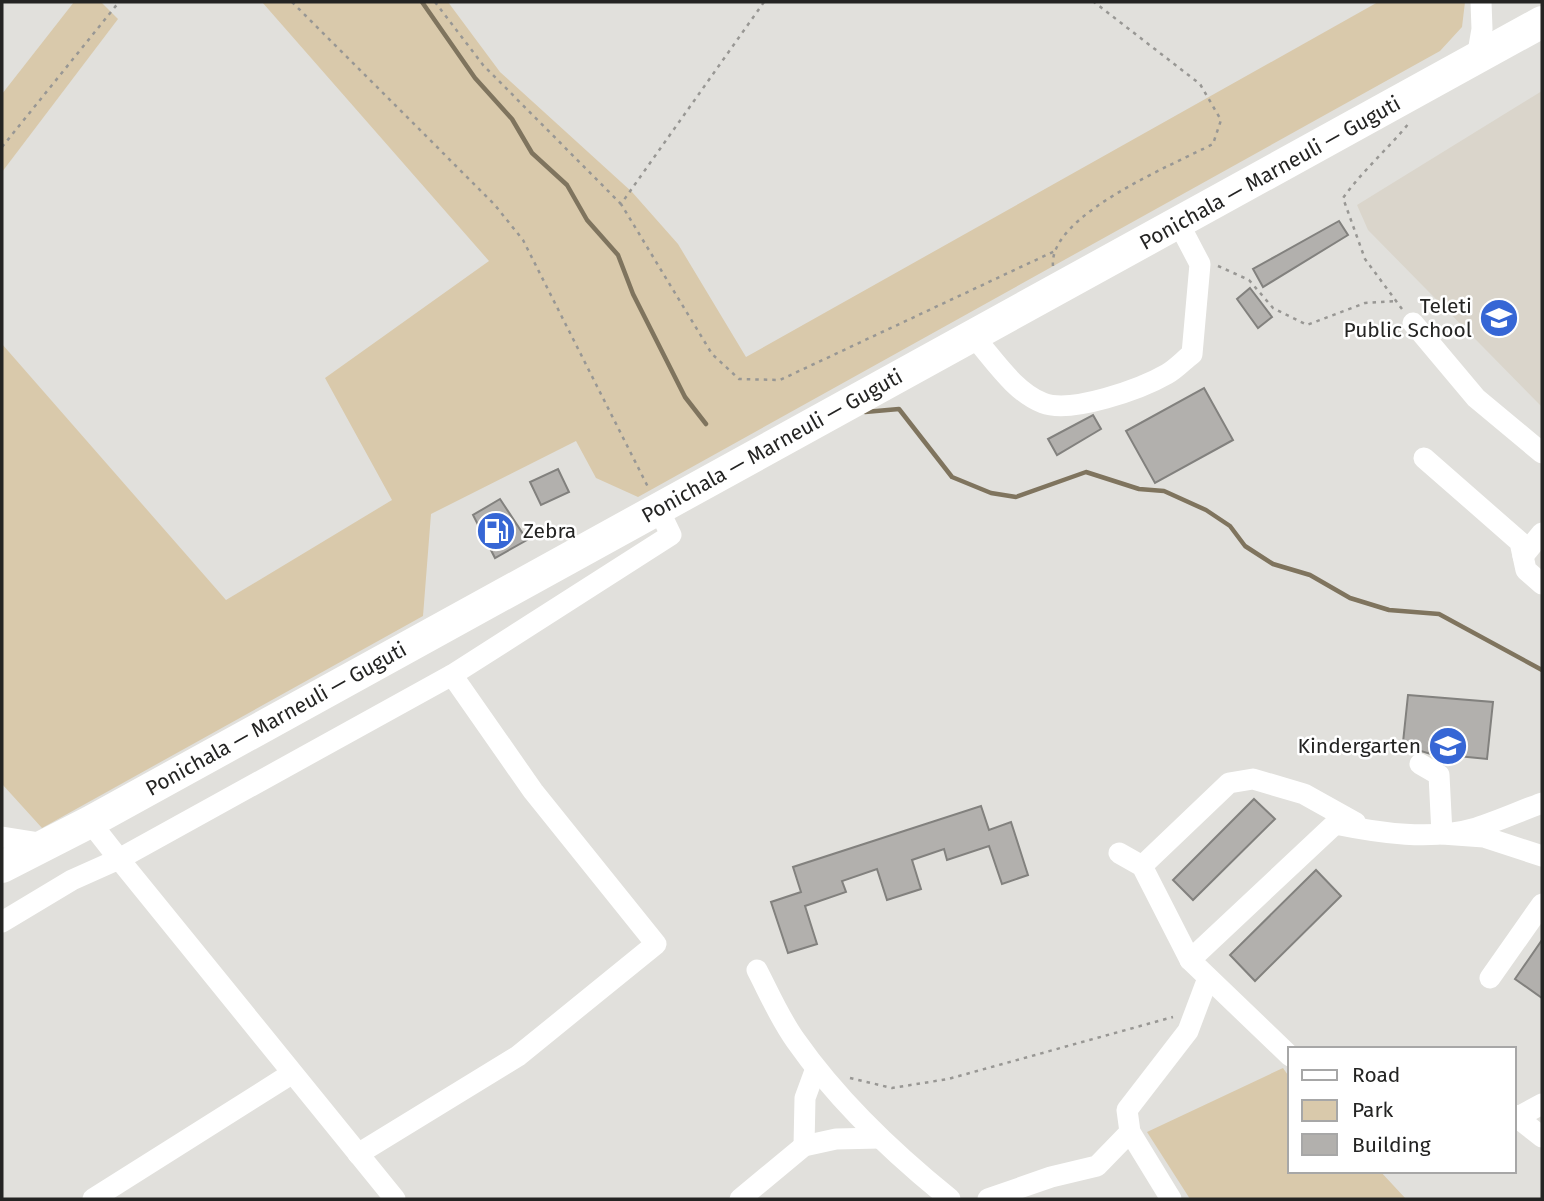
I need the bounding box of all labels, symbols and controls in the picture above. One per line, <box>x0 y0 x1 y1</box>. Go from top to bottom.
street label: Ponichala — Marneuli — Guguti <box>1135 90 1405 256</box>
place label: Teleti Public School <box>1344 293 1472 343</box>
school or university icon: Teleti Public School <box>1478 297 1520 339</box>
street label: Ponichala — Marneuli — Guguti <box>637 363 907 529</box>
fuel station icon: Zebra <box>475 510 517 552</box>
place label: Zebra <box>523 518 576 544</box>
street label: Ponichala — Marneuli — Guguti <box>141 636 411 802</box>
school or university icon: Kindergarten <box>1427 725 1469 767</box>
place label: Kindergarten <box>1298 733 1421 759</box>
legend <box>1288 1047 1516 1173</box>
text: Road <box>1352 1062 1400 1088</box>
text: Park <box>1352 1097 1394 1123</box>
text: Building <box>1352 1132 1431 1158</box>

